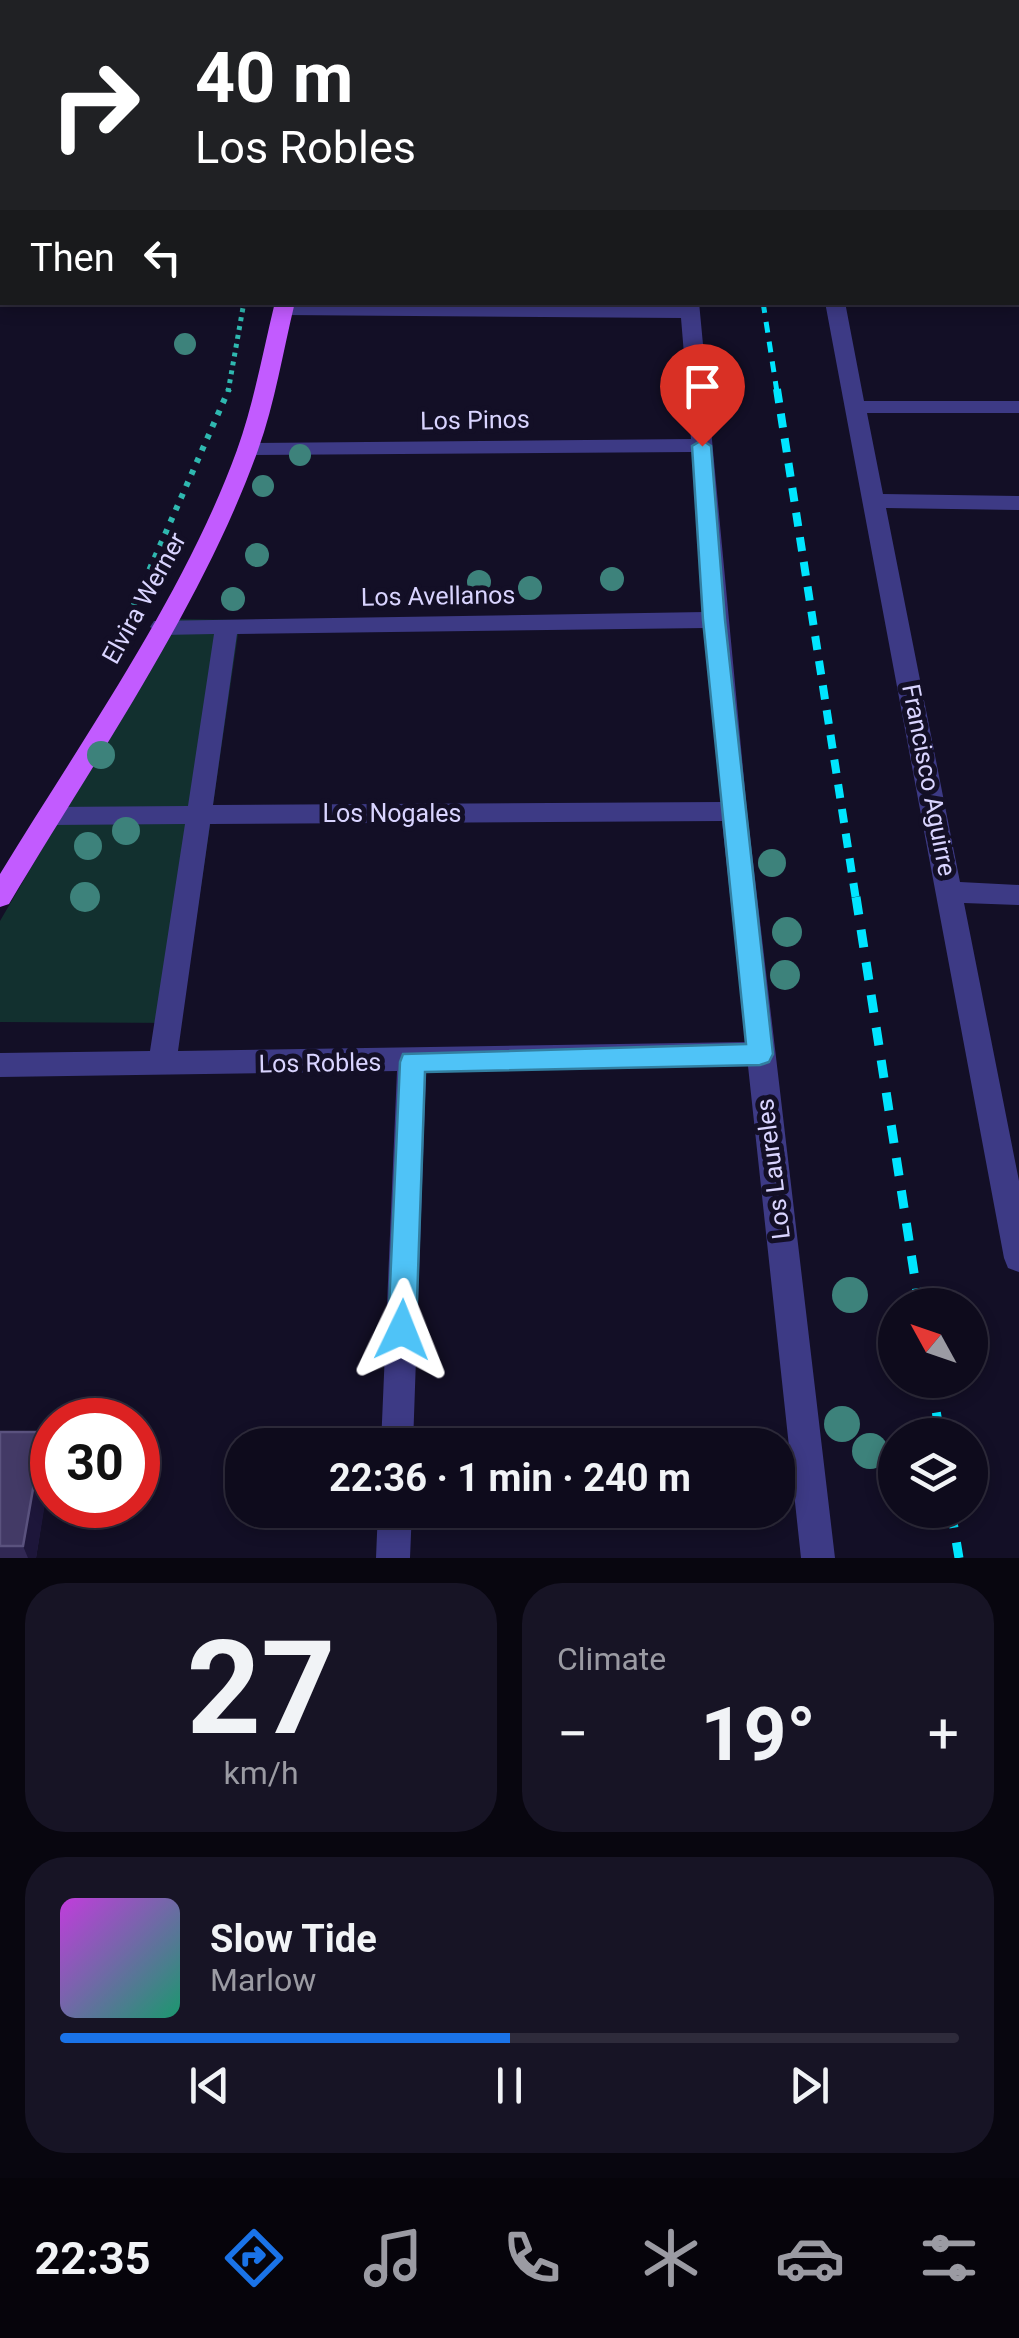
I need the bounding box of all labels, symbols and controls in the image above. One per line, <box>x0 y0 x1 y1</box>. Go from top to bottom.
text: 40 m <box>195 37 353 119</box>
icon: right <box>30 40 160 170</box>
text: Los Robles <box>195 121 416 174</box>
icon: left <box>135 230 190 285</box>
text: Then <box>30 236 115 280</box>
pin <box>660 344 745 447</box>
icon: arrive <box>675 359 730 414</box>
street label: Los Pinos <box>420 405 530 435</box>
street label: Elvira Werner <box>96 527 192 669</box>
street label: Los Avellanos <box>361 580 515 612</box>
street label: Francisco Aguirre <box>896 682 962 878</box>
street label: Los Nogales <box>323 799 461 828</box>
street label: Los Robles <box>258 1047 382 1079</box>
street label: Los Laureles <box>750 1097 796 1241</box>
position arrow <box>350 1278 454 1382</box>
north arrow <box>878 1288 988 1398</box>
map controls <box>878 1288 988 1528</box>
speed limit sign: 30 <box>30 1398 160 1528</box>
button: layers <box>878 1418 988 1528</box>
text: 22:36 · 1 min · 240 m <box>329 1456 691 1500</box>
text: 27 <box>186 1612 336 1765</box>
text: Climate <box>557 1640 666 1678</box>
text: 19° <box>700 1690 816 1778</box>
text: − <box>557 1702 588 1766</box>
text: + <box>928 1702 959 1766</box>
text: km/h <box>223 1754 299 1792</box>
text: Slow Tide <box>210 1917 377 1961</box>
text: Marlow <box>210 1961 316 1999</box>
icon: previous <box>182 2058 237 2113</box>
icon: pause <box>482 2058 537 2113</box>
icon: next <box>782 2058 837 2113</box>
icon: directions <box>219 2223 289 2293</box>
icon: music <box>358 2223 428 2293</box>
icon: phone <box>497 2223 567 2293</box>
icon: climate <box>636 2223 706 2293</box>
icon: car <box>775 2223 845 2293</box>
icon: filters <box>914 2223 984 2293</box>
text: 22:35 <box>35 2232 150 2285</box>

